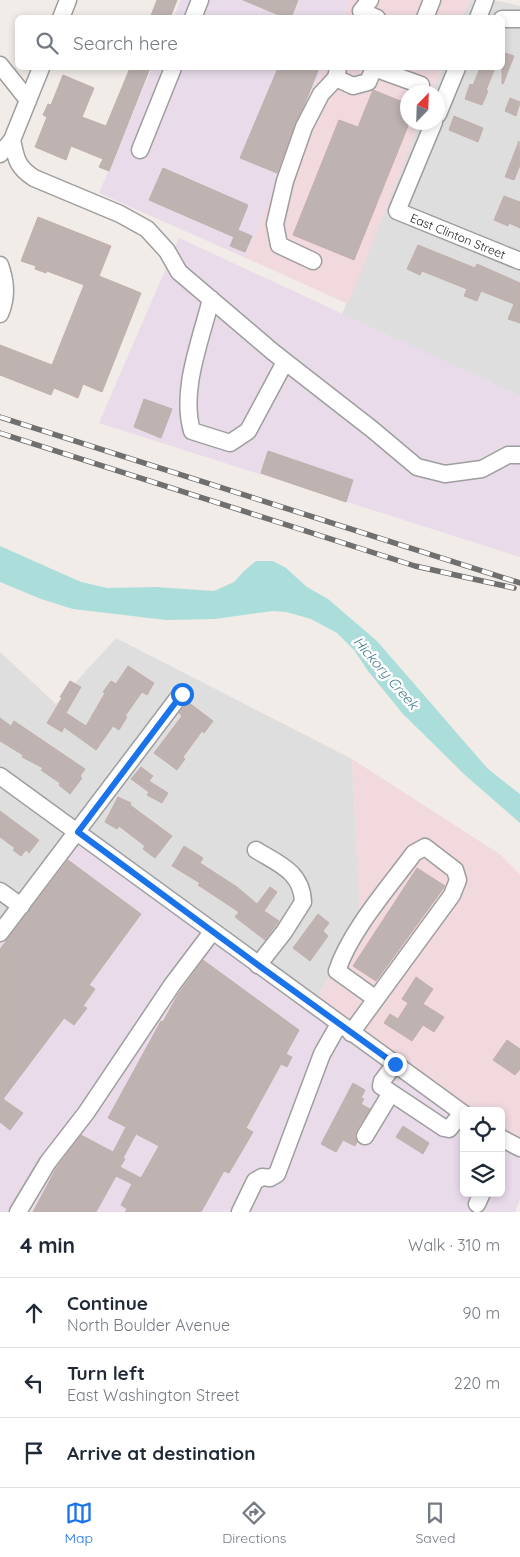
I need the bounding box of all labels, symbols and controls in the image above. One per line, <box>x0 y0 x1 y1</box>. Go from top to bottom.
search box <box>15 15 505 70</box>
icon: search <box>33 29 61 57</box>
text: Search here <box>73 31 178 55</box>
north arrow <box>400 85 445 130</box>
street label: East Clinton Street <box>408 210 508 262</box>
water label: Hickory Creek <box>349 633 424 714</box>
route start <box>171 683 194 706</box>
route end <box>384 1053 407 1076</box>
map controls <box>460 1107 505 1197</box>
button: locate <box>460 1107 505 1152</box>
button: layers <box>460 1152 505 1197</box>
text: 4 min <box>20 1232 75 1258</box>
text: Walk · 310 m <box>408 1235 500 1255</box>
text: Continue <box>67 1291 148 1315</box>
icon: ahead <box>20 1299 48 1327</box>
text: 90 m <box>463 1303 500 1323</box>
text: North Boulder Avenue <box>67 1315 230 1335</box>
text: Turn left <box>67 1361 145 1385</box>
icon: left <box>20 1369 48 1397</box>
text: 220 m <box>454 1373 500 1393</box>
text: East Washington Street <box>67 1385 240 1405</box>
icon: arrive <box>20 1439 48 1467</box>
text: Arrive at destination <box>67 1441 256 1465</box>
tab: Map <box>65 1499 93 1547</box>
tab: Directions <box>222 1499 286 1547</box>
tab: Saved <box>415 1499 455 1547</box>

